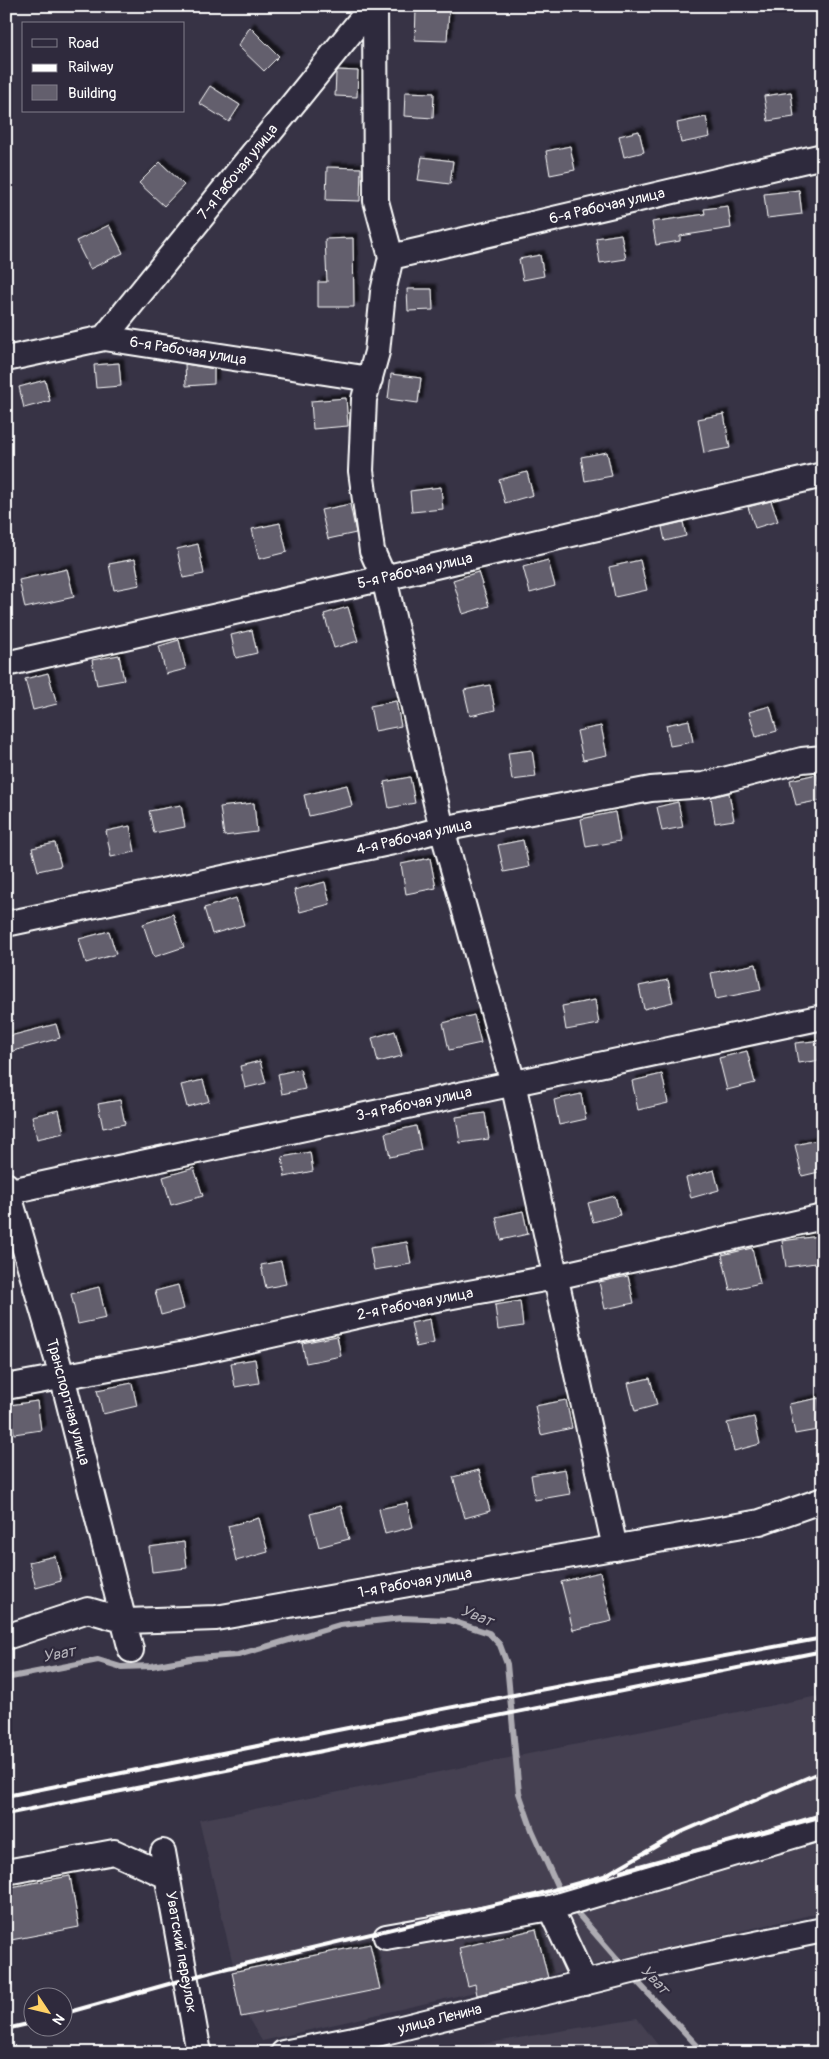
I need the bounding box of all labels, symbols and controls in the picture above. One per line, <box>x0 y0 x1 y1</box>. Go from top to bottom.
legend <box>22 22 185 112</box>
text: Road <box>68 34 99 53</box>
text: Railway <box>68 58 114 77</box>
text: Building <box>68 84 116 103</box>
street label: 7-я Рабочая улица <box>194 120 282 224</box>
street label: 6-я Рабочая улица <box>547 183 667 229</box>
street label: 6-я Рабочая улица <box>128 332 248 370</box>
street label: 5-я Рабочая улица <box>356 549 474 593</box>
street label: 4-я Рабочая улица <box>354 814 474 860</box>
street label: 3-я Рабочая улица <box>354 1082 474 1126</box>
street label: 2-я Рабочая улица <box>355 1283 475 1325</box>
street label: Транспортная улица <box>42 1337 94 1467</box>
street label: 1-я Рабочая улица <box>357 1564 473 1602</box>
water label: Уват <box>458 1601 498 1632</box>
water label: Уват <box>41 1641 79 1667</box>
street label: Уватский переулок <box>161 1890 201 2014</box>
water label: Уват <box>636 1961 675 2000</box>
north arrow <box>22 1986 72 2036</box>
street label: улица Ленина <box>395 1999 484 2039</box>
text: N <box>49 2010 68 2028</box>

